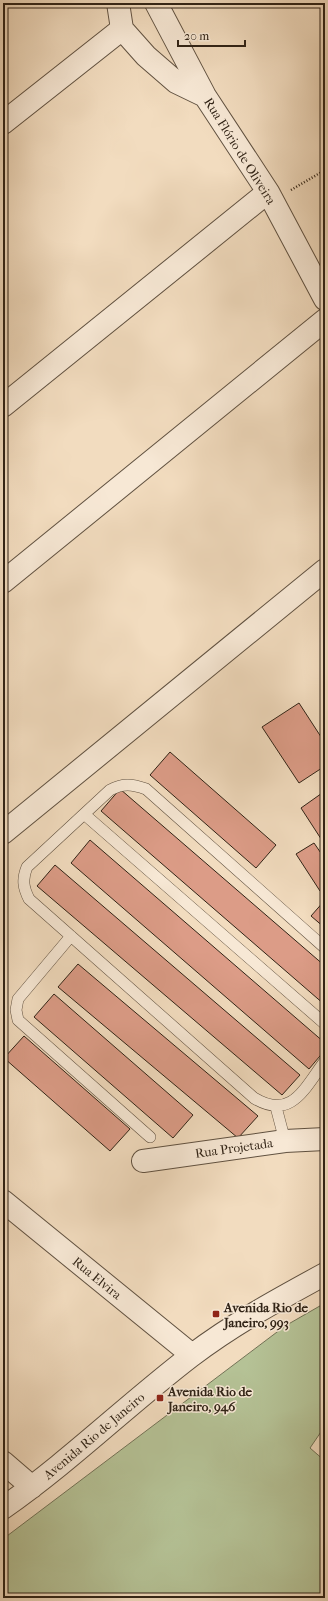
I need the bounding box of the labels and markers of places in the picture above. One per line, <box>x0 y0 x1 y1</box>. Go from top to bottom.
place label: Avenida Rio de Janeiro, 993 <box>222 1300 309 1331</box>
marker: Avenida Rio de Janeiro, 993 <box>211 1309 221 1319</box>
place label: Avenida Rio de Janeiro, 946 <box>166 1384 253 1415</box>
marker: Avenida Rio de Janeiro, 946 <box>155 1393 165 1403</box>

